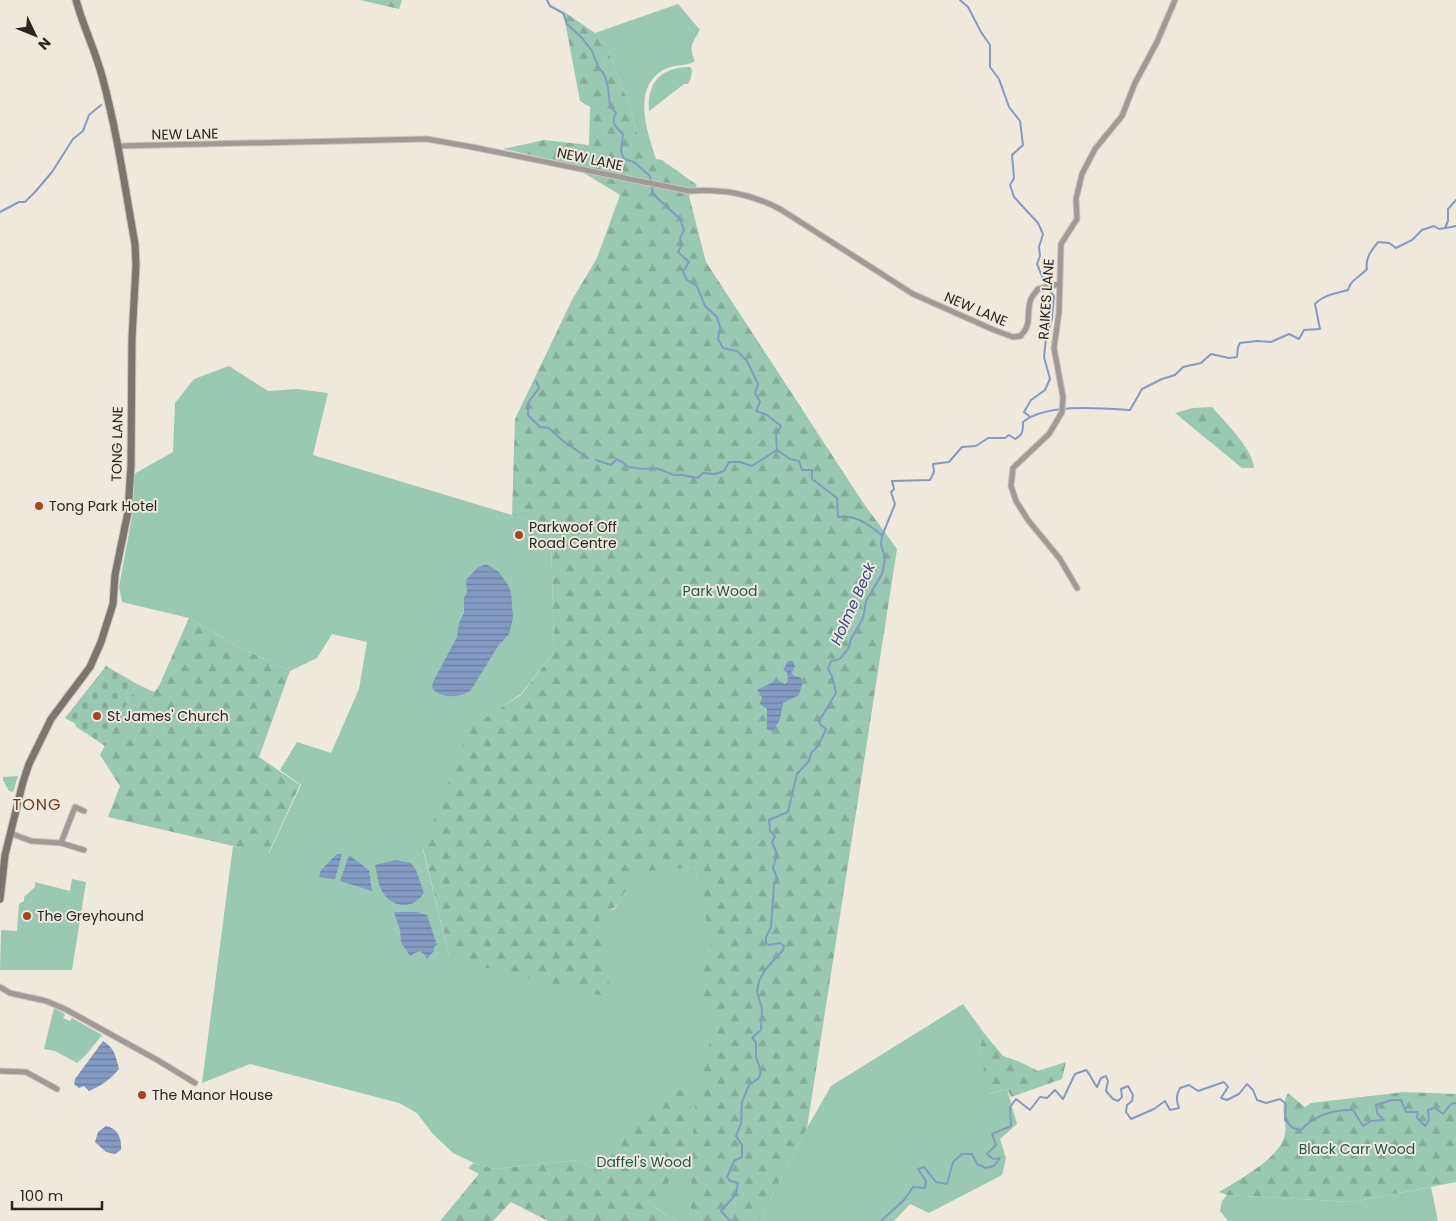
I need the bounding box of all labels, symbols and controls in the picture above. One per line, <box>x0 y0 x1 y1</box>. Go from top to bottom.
north arrow <box>10 10 60 60</box>
text: N <box>34 33 55 55</box>
street label: NEW LANE <box>151 123 219 145</box>
street label: NEW LANE <box>555 142 625 176</box>
street label: RAIKES LANE <box>1033 258 1059 340</box>
street label: NEW LANE <box>941 287 1011 331</box>
street label: TONG LANE <box>106 406 128 482</box>
place label: Tong Park Hotel <box>49 496 157 516</box>
marker: Tong Park Hotel <box>33 500 45 512</box>
place label: Parkwoof Off Road Centre <box>529 517 617 553</box>
marker: Parkwoof Off Road Centre <box>513 529 525 541</box>
water label: Holme Beck <box>825 558 881 648</box>
park label: Park Wood <box>683 581 757 601</box>
place label: St James' Church <box>107 706 229 726</box>
marker: St James' Church <box>91 710 103 722</box>
district label: TONG <box>13 793 61 816</box>
place label: The Greyhound <box>37 906 144 926</box>
marker: The Greyhound <box>21 910 33 922</box>
place label: The Manor House <box>152 1085 273 1105</box>
marker: The Manor House <box>136 1089 148 1101</box>
park label: Black Carr Wood <box>1299 1139 1415 1159</box>
park label: Daffel's Wood <box>596 1152 692 1172</box>
scale bar <box>12 1178 102 1210</box>
text: 100 m <box>20 1185 63 1206</box>

